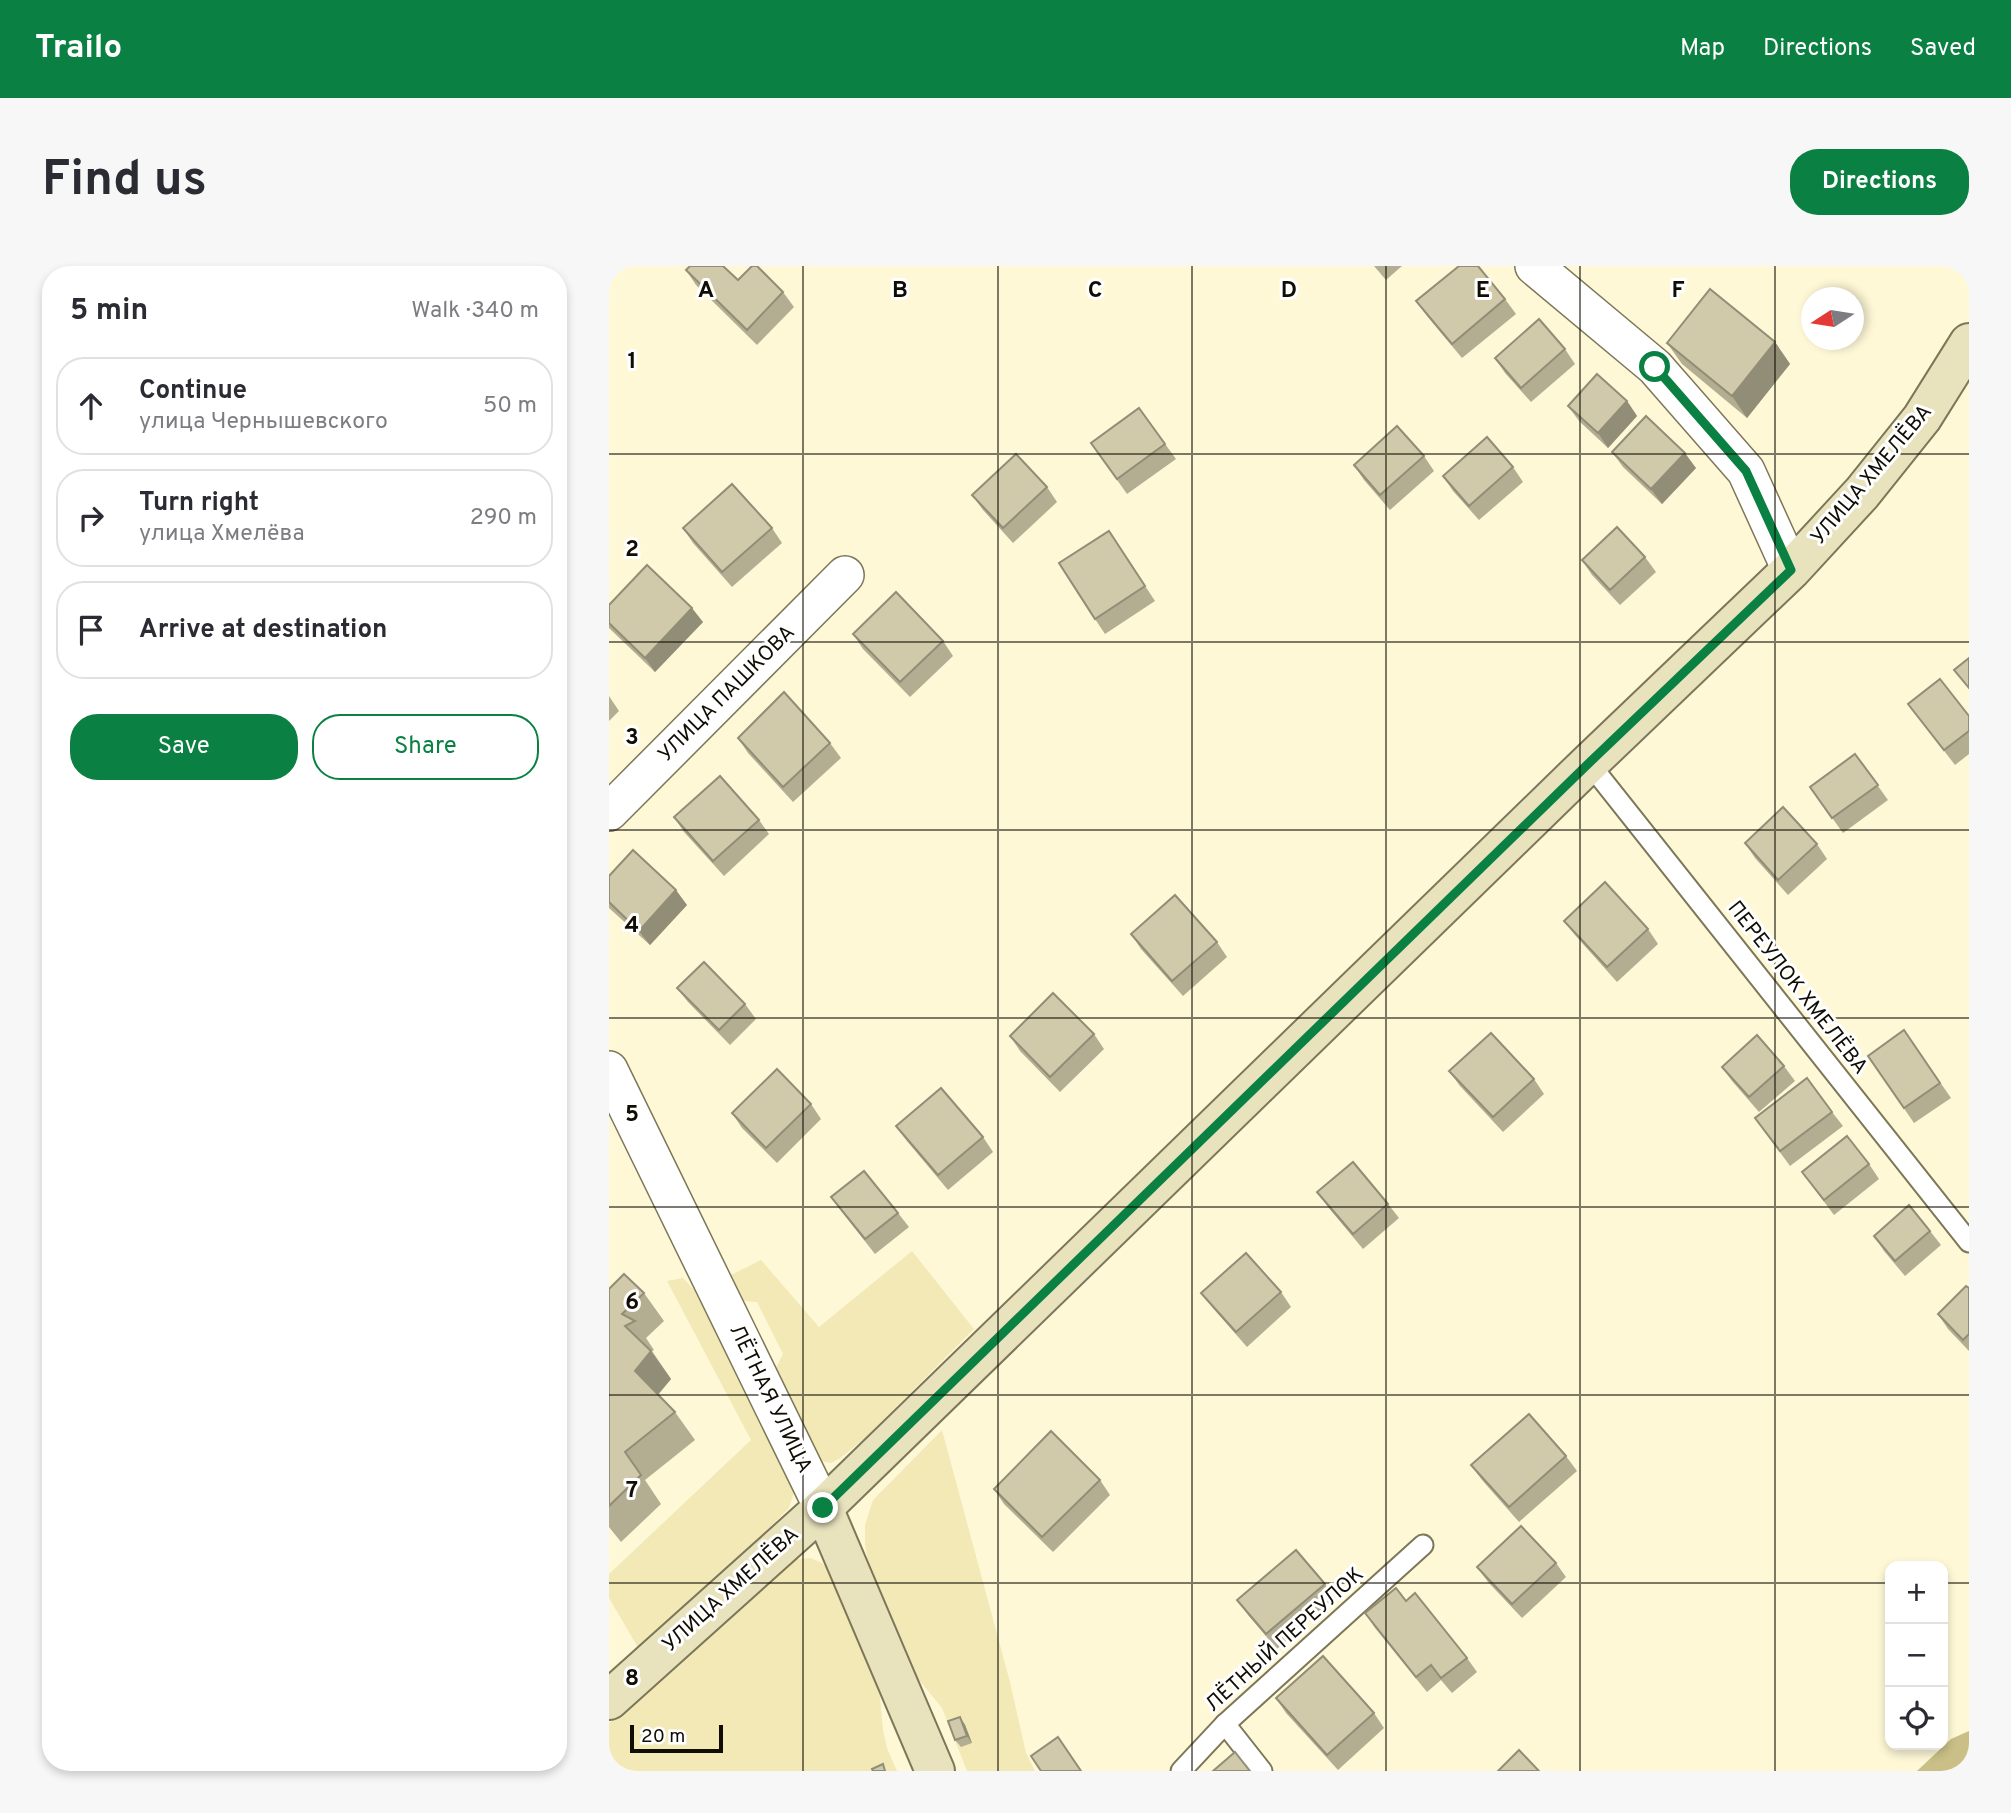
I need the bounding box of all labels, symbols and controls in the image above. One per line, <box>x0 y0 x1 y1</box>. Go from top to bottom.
text: Trailo <box>35 28 122 70</box>
text: Map <box>1680 34 1725 64</box>
text: Directions <box>1763 34 1872 64</box>
text: Saved <box>1910 34 1976 64</box>
button: Directions <box>1790 149 1969 215</box>
text: Find us <box>42 151 207 213</box>
text: A <box>698 277 714 306</box>
text: B <box>892 277 908 306</box>
text: C <box>1088 277 1102 306</box>
text: D <box>1281 277 1297 306</box>
text: E <box>1476 277 1490 306</box>
text: F <box>1671 277 1685 306</box>
north arrow <box>1801 287 1864 350</box>
text: 5 min <box>70 293 148 330</box>
text: Walk · 340 m <box>411 297 539 326</box>
text: 1 <box>627 348 637 377</box>
route start <box>1639 351 1670 382</box>
text: Continue <box>139 375 247 408</box>
icon: ahead <box>72 387 110 425</box>
text: 50 m <box>483 392 537 421</box>
street label: УЛИЦА ХМЕЛЁВА <box>1805 399 1939 551</box>
text: улица Чернышевского <box>139 408 388 437</box>
text: Turn right <box>139 487 259 520</box>
icon: right <box>72 499 110 537</box>
text: 290 m <box>470 504 537 533</box>
text: улица Хмелёва <box>139 520 305 549</box>
text: 2 <box>625 536 639 565</box>
icon: arrive <box>72 611 110 649</box>
text: Arrive at destination <box>139 614 387 647</box>
street label: УЛИЦА ПАШКОВА <box>653 620 801 768</box>
button: Save <box>70 714 298 780</box>
button: Share <box>312 714 539 780</box>
text: 3 <box>625 724 639 753</box>
street label: ПЕРЕУЛОК ХМЕЛЁВА <box>1721 896 1873 1080</box>
text: 4 <box>625 912 639 941</box>
text: 5 <box>625 1101 639 1130</box>
text: 6 <box>625 1289 639 1318</box>
street label: ЛЁТНАЯ УЛИЦА <box>722 1320 818 1478</box>
text: 7 <box>626 1477 638 1506</box>
route end <box>807 1492 838 1523</box>
street label: УЛИЦА ХМЕЛЁВА <box>657 1521 805 1659</box>
street label: ЛЁТНЫЙ ПЕРЕУЛОК <box>1199 1561 1370 1718</box>
map controls <box>1885 1561 1948 1750</box>
button: + <box>1885 1561 1948 1624</box>
button: − <box>1885 1624 1948 1687</box>
text: 8 <box>625 1665 639 1694</box>
button: locate <box>1885 1687 1948 1750</box>
scale bar <box>630 1722 723 1754</box>
text: 20 m <box>641 1725 685 1749</box>

